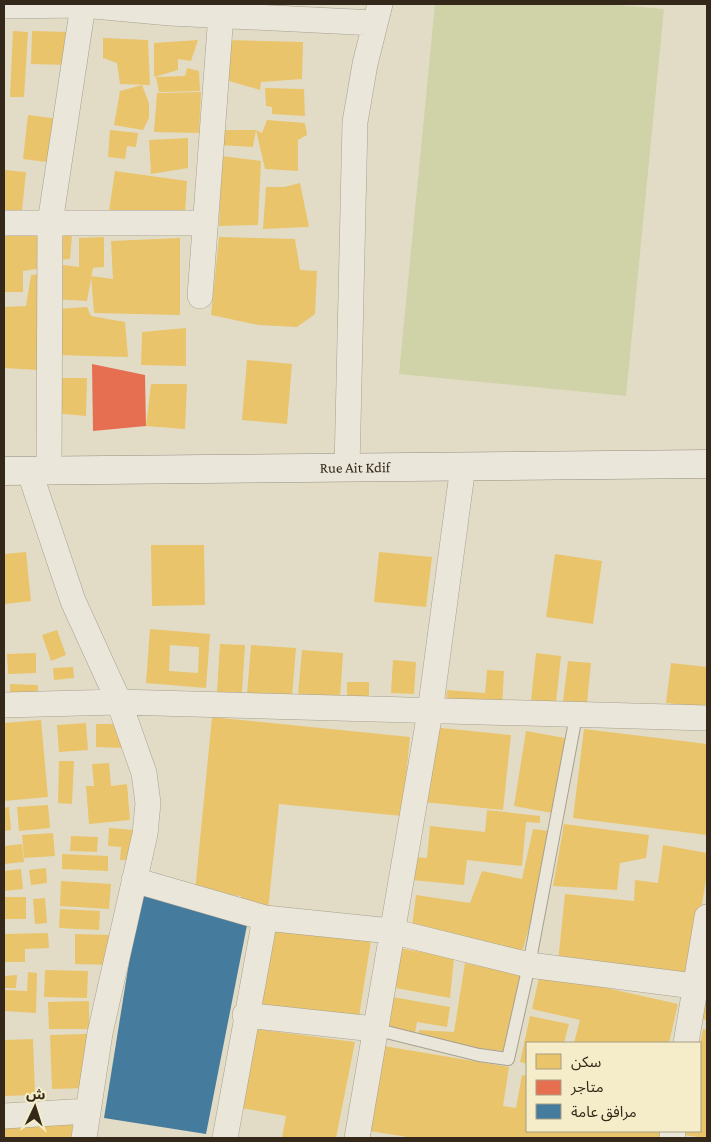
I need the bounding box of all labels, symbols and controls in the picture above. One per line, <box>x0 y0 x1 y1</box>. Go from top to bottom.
street label: Rue Ait Kdif <box>320 459 392 476</box>
legend <box>526 1042 701 1132</box>
text: سكن <box>571 1054 602 1071</box>
text: متاجر <box>570 1079 604 1096</box>
north arrow <box>10 1082 60 1132</box>
text: ش <box>26 1085 46 1103</box>
text: مرافق عامة <box>571 1104 637 1122</box>

